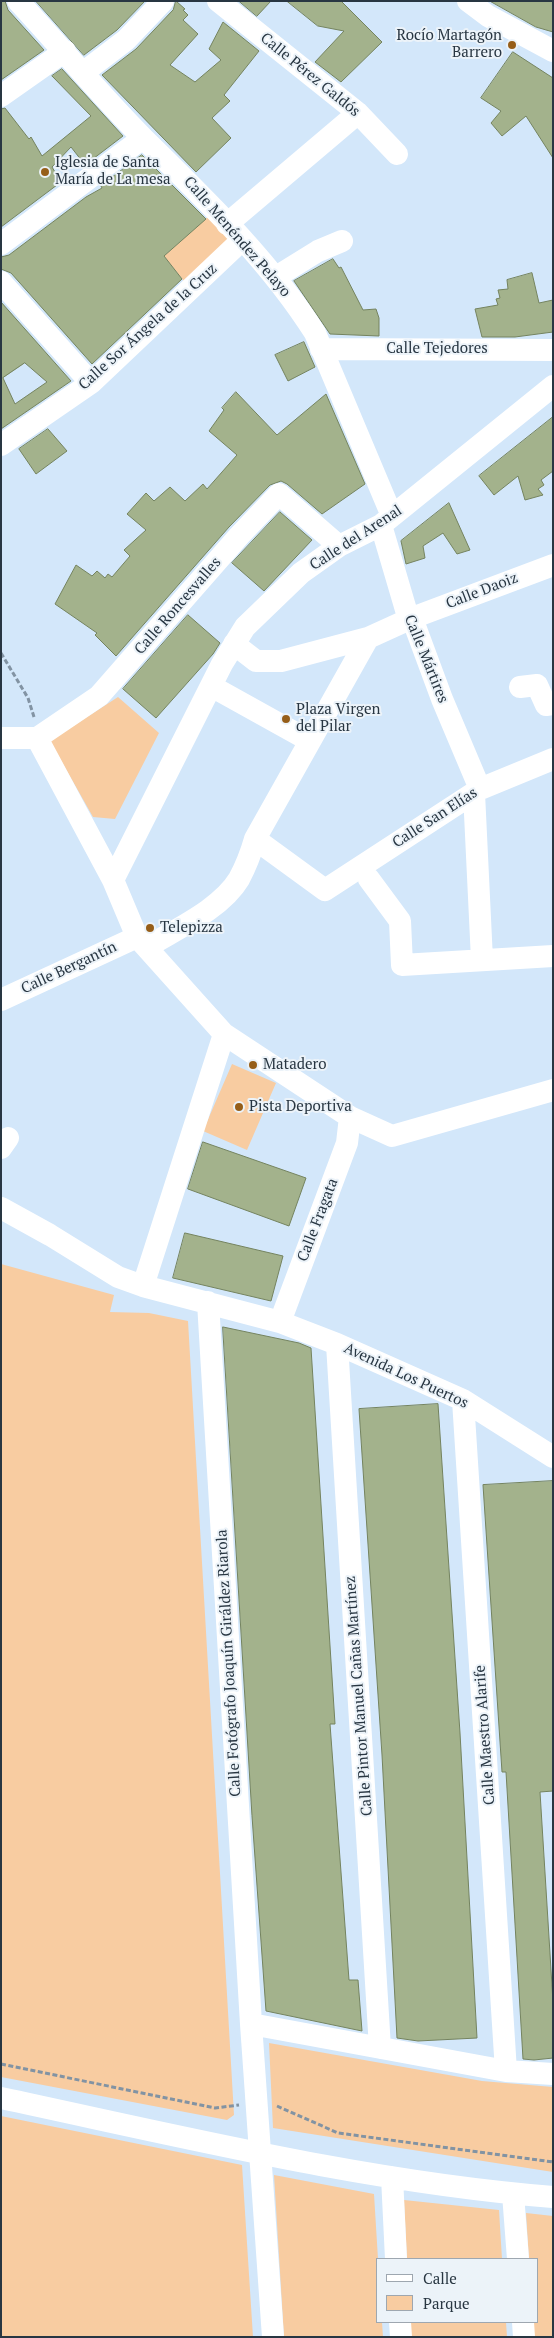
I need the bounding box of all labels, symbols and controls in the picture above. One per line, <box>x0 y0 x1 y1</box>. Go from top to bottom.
place label: Rocío Martagón Barrero <box>396 27 502 62</box>
street label: Calle Pérez Galdós <box>256 29 364 121</box>
marker: Rocío Martagón Barrero <box>506 39 518 51</box>
place label: Iglesia de Santa María de La mesa <box>55 154 171 189</box>
marker: Iglesia de Santa María de La mesa <box>39 166 51 178</box>
street label: Calle Menéndez Pelayo <box>180 173 294 301</box>
street label: Calle Sor Ángela de la Cruz <box>75 260 221 394</box>
street label: Calle Tejedores <box>386 340 488 358</box>
street label: Calle del Arenal <box>307 502 405 574</box>
street label: Calle Roncesvalles <box>131 554 225 658</box>
street label: Calle Daoiz <box>443 569 521 613</box>
street label: Calle Mártires <box>400 612 452 706</box>
place label: Plaza Virgen del Pilar <box>296 701 380 736</box>
marker: Plaza Virgen del Pilar <box>280 713 292 725</box>
street label: Calle San Elías <box>389 784 481 852</box>
place label: Telepizza <box>160 919 223 937</box>
marker: Telepizza <box>144 922 156 934</box>
street label: Calle Bergantín <box>18 938 120 998</box>
place label: Matadero <box>263 1056 327 1074</box>
marker: Matadero <box>247 1059 259 1071</box>
place label: Pista Deportiva <box>249 1098 352 1116</box>
marker: Pista Deportiva <box>233 1101 245 1113</box>
street label: Calle Fragata <box>294 1176 342 1264</box>
street label: Avenida Los Puertos <box>341 1339 471 1413</box>
street label: Calle Fotógrafo Joaquín Giráldez Riarola <box>213 1529 245 1797</box>
street label: Calle Pintor Manuel Cañas Martínez <box>342 1575 376 1817</box>
street label: Calle Maestro Alarife <box>471 1664 499 1806</box>
legend <box>376 2258 539 2323</box>
text: Calle <box>423 2268 457 2288</box>
text: Parque <box>423 2293 470 2313</box>

